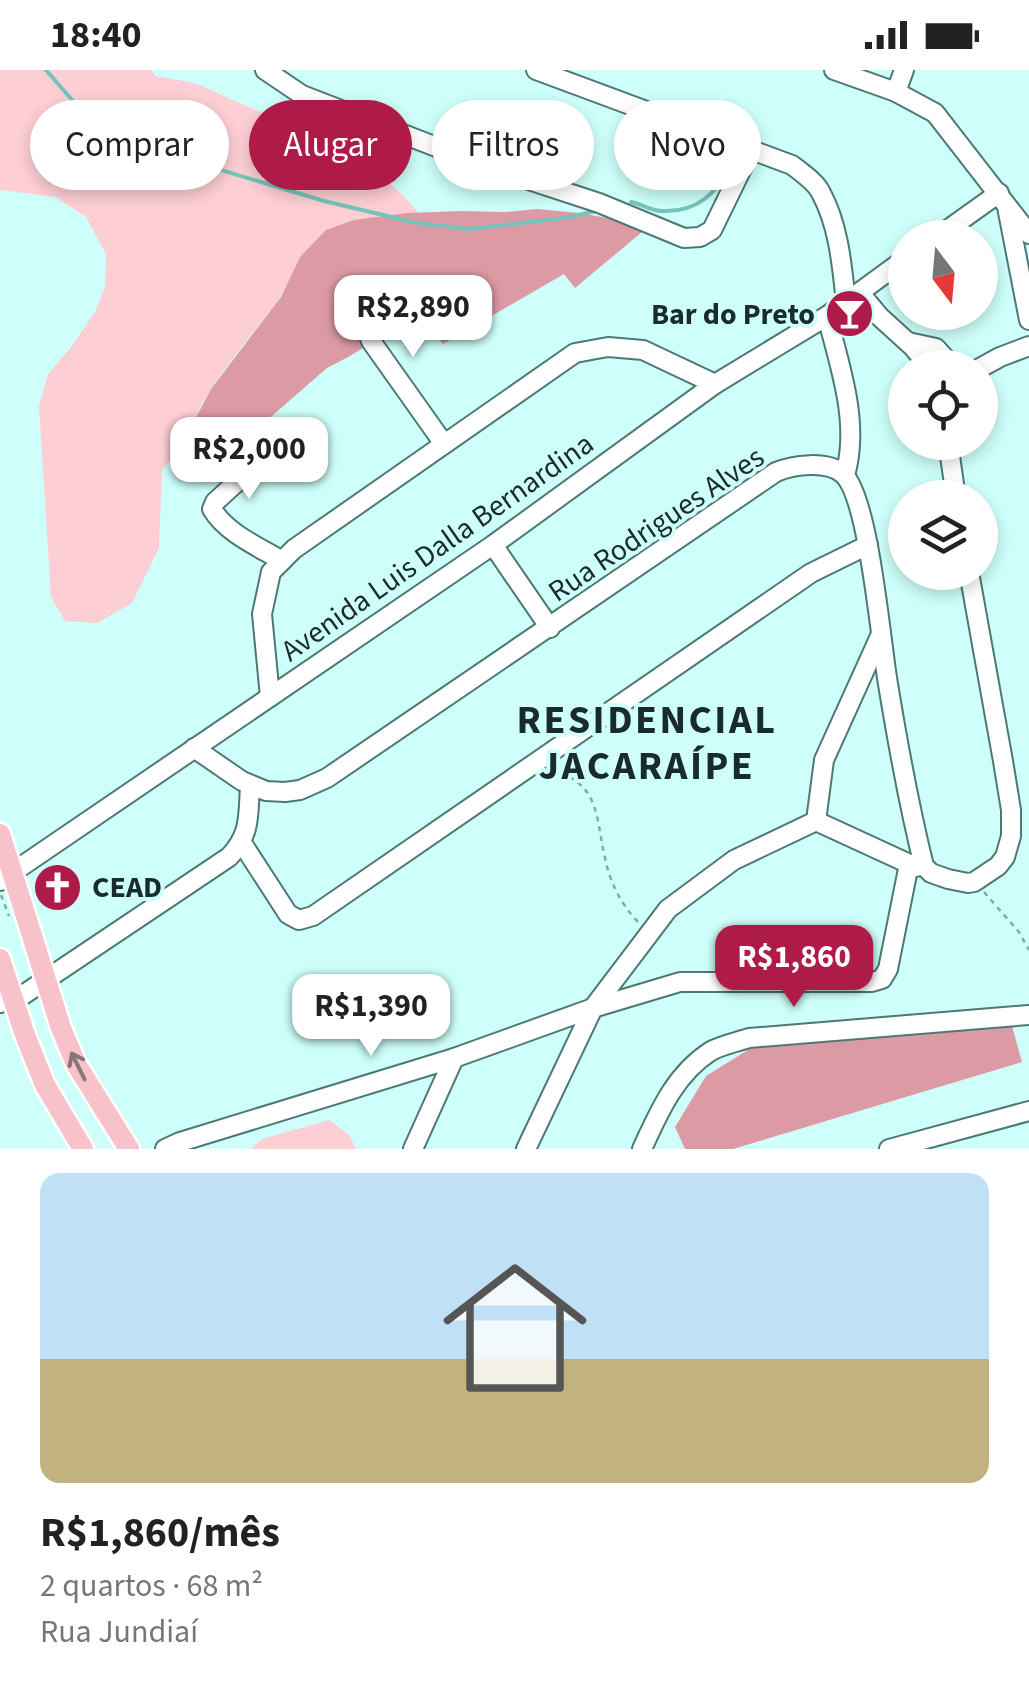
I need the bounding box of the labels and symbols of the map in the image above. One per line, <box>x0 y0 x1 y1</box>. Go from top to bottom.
north arrow <box>888 220 998 330</box>
pin: R$2,890 <box>321 275 505 360</box>
bar icon: Bar do Preto <box>824 288 876 340</box>
place label: Bar do Preto <box>651 293 815 336</box>
pin: R$2,000 <box>157 417 341 502</box>
street label: Avenida Luis Dalla Bernardina <box>272 423 602 672</box>
street label: Rua Rodrigues Alves <box>540 436 773 613</box>
district label: RESIDENCIAL JACARAÍPE <box>516 692 778 795</box>
church icon: CEAD <box>31 861 83 913</box>
place label: CEAD <box>92 866 162 909</box>
pin: R$1,860 <box>702 925 886 1010</box>
pin: R$1,390 <box>279 974 463 1059</box>
one-way arrow <box>68 1052 87 1081</box>

